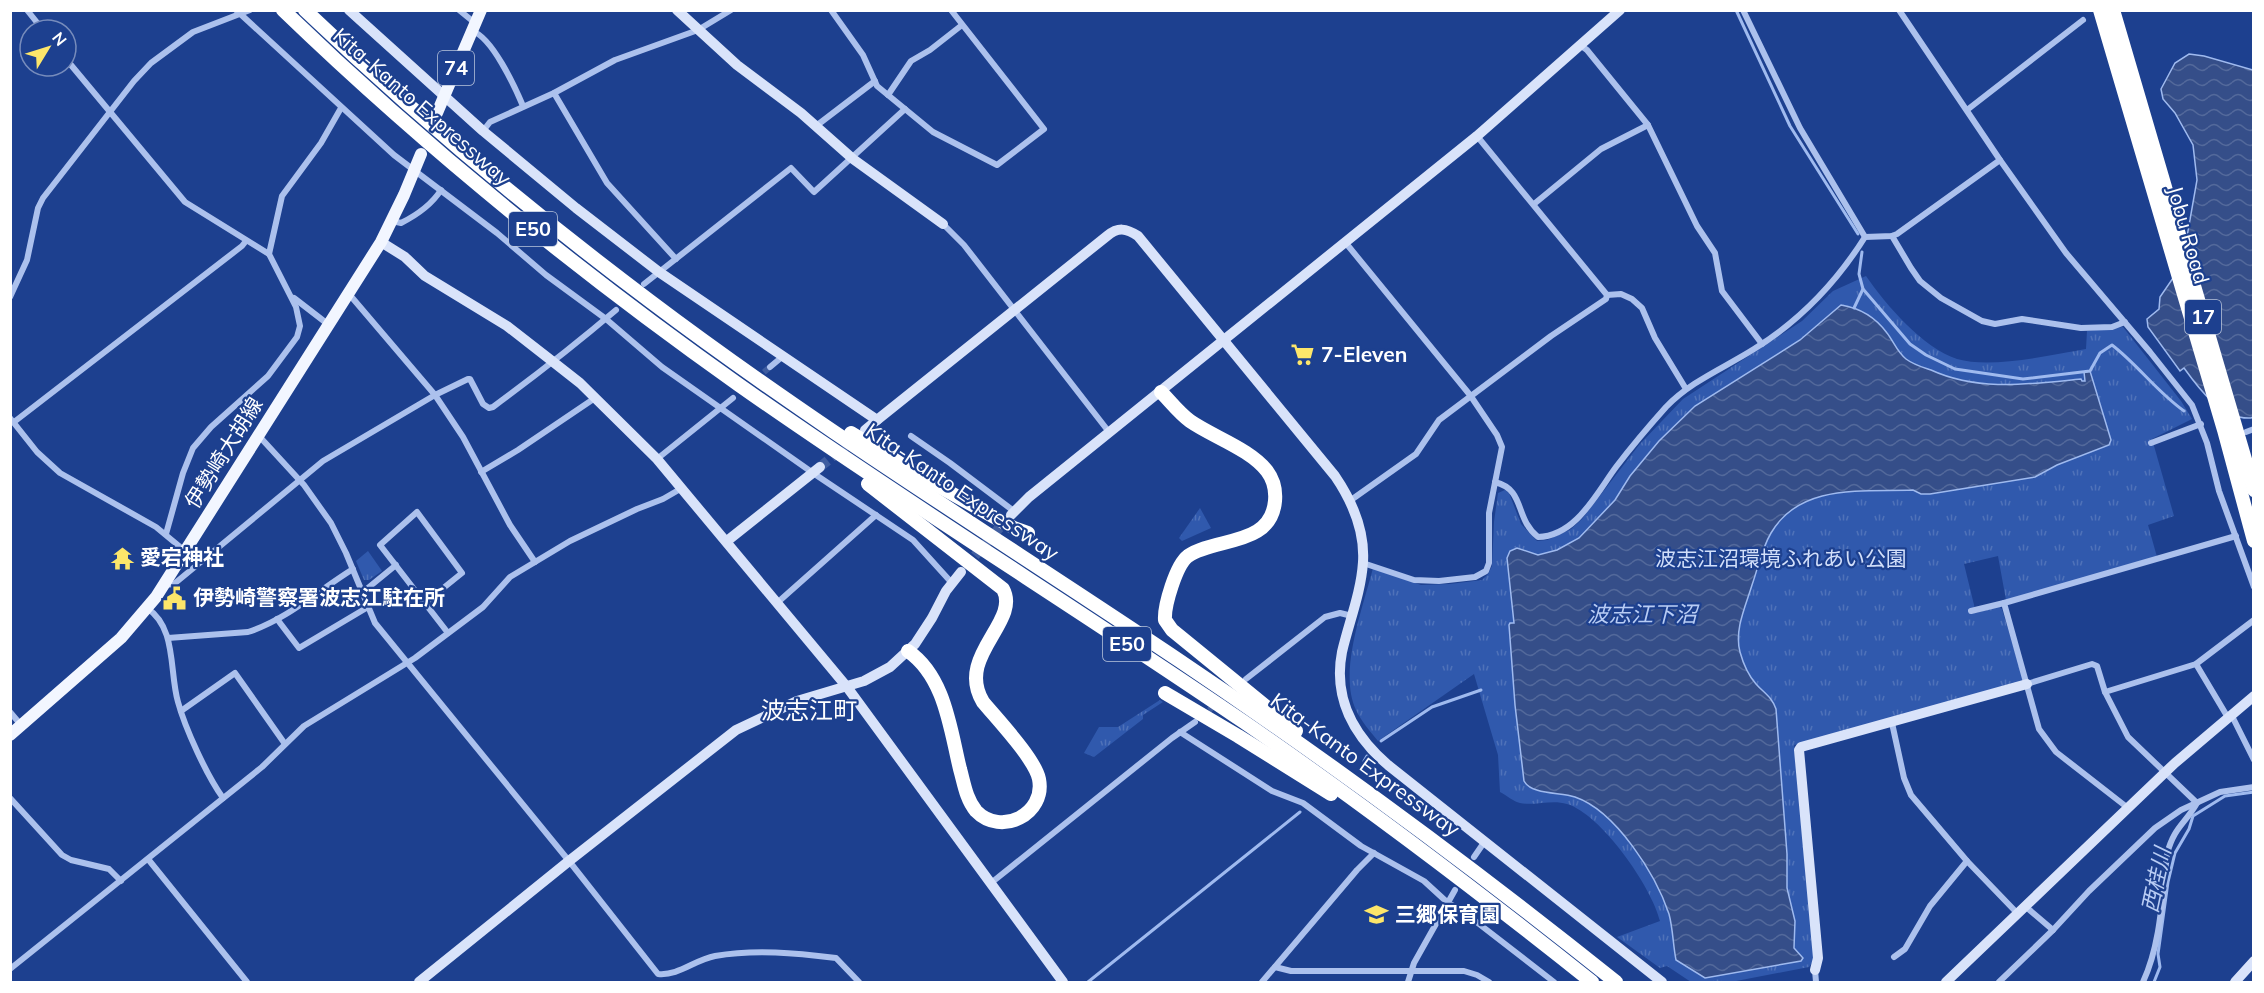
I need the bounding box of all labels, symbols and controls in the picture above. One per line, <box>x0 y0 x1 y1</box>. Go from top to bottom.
north arrow <box>18 18 78 78</box>
street label: Kita-Kanto Expressway <box>328 22 517 191</box>
text: N <box>48 28 71 50</box>
road number: 74 <box>438 51 474 85</box>
street label: Jobu Road <box>2163 183 2215 287</box>
road number: E50 <box>509 212 557 246</box>
road number: 17 <box>2185 300 2221 334</box>
place label: 7-Eleven <box>1321 341 1408 367</box>
supermarket icon: 7-Eleven <box>1290 342 1316 368</box>
street label: 伊勢崎大胡線 <box>179 392 268 513</box>
street label: Kita-Kanto Expressway <box>861 417 1064 566</box>
place label: 愛宕神社 <box>140 544 224 570</box>
temple icon: 愛宕神社 <box>109 545 135 571</box>
park label: 波志江沼環境ふれあい公園 <box>1655 545 1907 571</box>
place label: 伊勢崎警察署波志江駐在所 <box>193 584 445 610</box>
public building icon: 伊勢崎警察署波志江駐在所 <box>162 585 188 611</box>
water label: 波志江下沼 <box>1587 600 1700 628</box>
road number: E50 <box>1103 627 1151 661</box>
street label: Kita-Kanto Expressway <box>1266 687 1465 842</box>
district label: 波志江町 <box>761 695 857 725</box>
water label: 西桂川 <box>2135 843 2177 915</box>
place label: 三郷保育園 <box>1395 901 1500 927</box>
school or university icon: 三郷保育園 <box>1364 902 1390 928</box>

